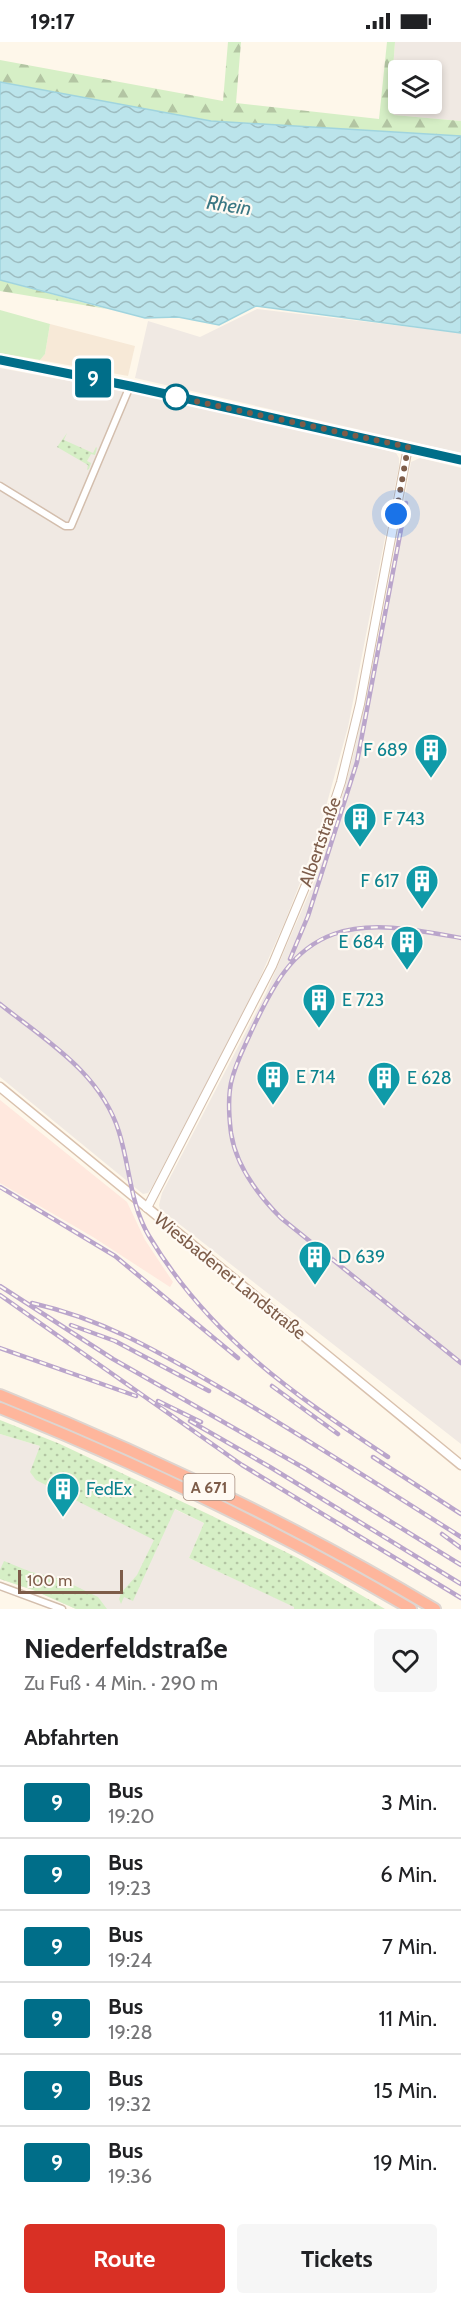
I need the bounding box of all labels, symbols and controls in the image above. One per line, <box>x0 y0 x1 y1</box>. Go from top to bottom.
text: 19:17 <box>30 8 75 35</box>
map controls <box>388 60 442 114</box>
button: layers <box>388 60 442 114</box>
water label: Rhein <box>205 190 253 220</box>
line badge: 9 <box>74 358 112 398</box>
text: 9 <box>87 366 99 391</box>
unlabelled marker <box>163 384 189 410</box>
your location <box>381 499 411 529</box>
building icon: F 689 <box>413 732 449 779</box>
place label: F 689 <box>363 739 408 761</box>
street label: Albertstraße <box>294 794 346 890</box>
building icon: F 743 <box>342 801 378 848</box>
place label: F 743 <box>383 808 425 830</box>
building icon: F 617 <box>404 863 440 910</box>
place label: F 617 <box>361 870 399 892</box>
building icon: E 684 <box>389 924 425 971</box>
place label: E 684 <box>338 931 384 953</box>
building icon: E 723 <box>301 982 337 1029</box>
place label: E 723 <box>342 989 384 1011</box>
building icon: E 714 <box>255 1059 291 1106</box>
building icon: E 628 <box>366 1060 402 1107</box>
place label: E 714 <box>296 1066 335 1088</box>
place label: E 628 <box>407 1067 452 1089</box>
street label: Wiesbadener Landstraße <box>150 1208 310 1344</box>
building icon: D 639 <box>297 1239 333 1286</box>
place label: D 639 <box>338 1246 385 1268</box>
building icon: FedEx <box>45 1471 81 1518</box>
road number: A 671 <box>184 1474 234 1500</box>
place label: FedEx <box>86 1478 133 1500</box>
scale bar <box>18 1567 123 1594</box>
text: 100 m <box>27 1571 72 1590</box>
button: heart <box>374 1629 437 1692</box>
text: Niederfeldstraße <box>24 1631 228 1665</box>
text: Zu Fuß · 4 Min. · 290 m <box>24 1671 218 1695</box>
text: Abfahrten <box>24 1724 119 1751</box>
text: Bus <box>108 1777 143 1804</box>
text: 3 Min. <box>381 1789 437 1816</box>
text: 9 <box>51 1790 63 1815</box>
text: 19:20 <box>108 1804 154 1828</box>
text: Bus <box>108 1849 143 1876</box>
text: 6 Min. <box>380 1861 437 1888</box>
text: 9 <box>51 1862 63 1887</box>
text: 19:23 <box>108 1876 151 1900</box>
text: Bus <box>108 1921 143 1948</box>
text: 7 Min. <box>382 1933 437 1960</box>
text: 9 <box>51 1934 63 1959</box>
text: 19:24 <box>108 1948 152 1972</box>
text: Bus <box>108 1993 143 2020</box>
text: 11 Min. <box>379 2005 437 2032</box>
text: 9 <box>51 2006 63 2031</box>
text: 19:28 <box>108 2020 153 2044</box>
text: Bus <box>108 2065 143 2092</box>
text: 15 Min. <box>374 2077 437 2104</box>
text: 9 <box>51 2078 63 2103</box>
text: 19:32 <box>108 2092 151 2116</box>
text: Bus <box>108 2137 143 2164</box>
text: 19 Min. <box>373 2149 437 2176</box>
text: 9 <box>51 2150 63 2175</box>
text: 19:36 <box>108 2164 152 2188</box>
button: Route <box>24 2224 225 2293</box>
button: Tickets <box>237 2224 437 2293</box>

